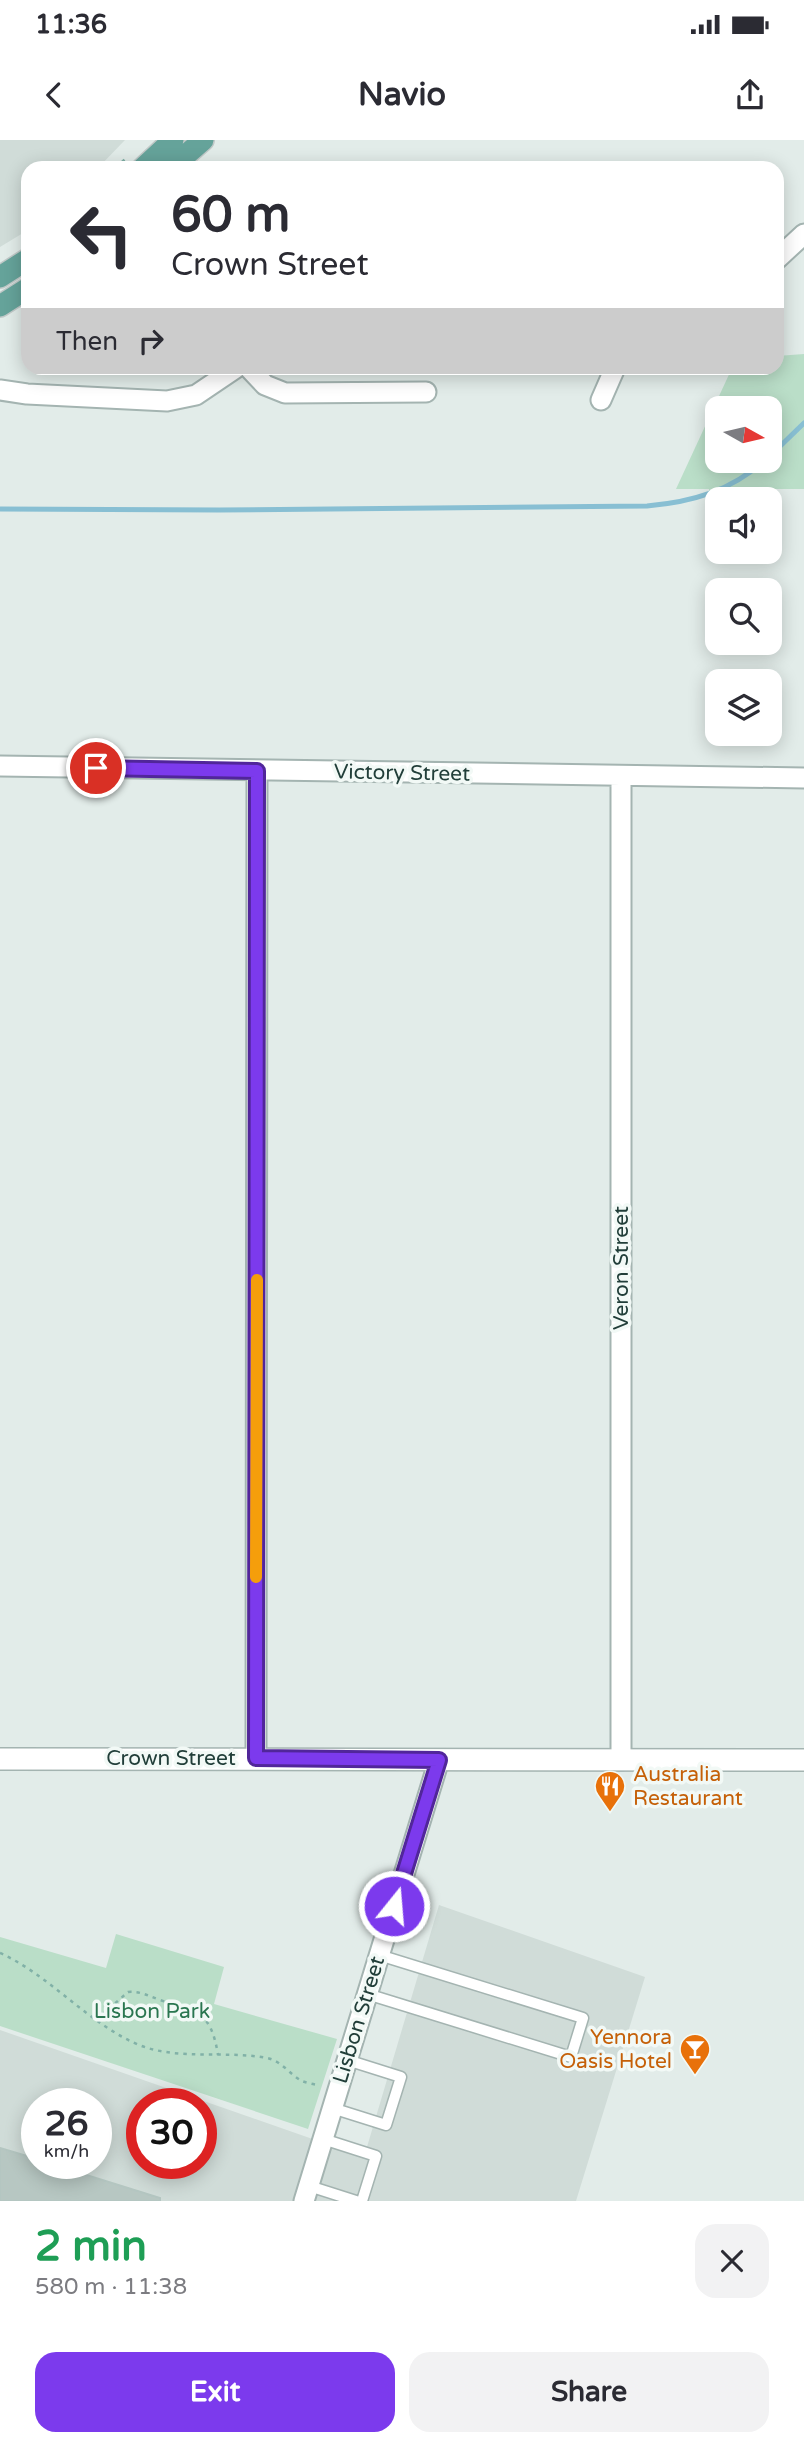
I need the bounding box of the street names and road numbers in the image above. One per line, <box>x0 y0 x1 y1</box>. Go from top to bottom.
street label: Victory Street <box>334 759 470 787</box>
street label: Veron Street <box>609 1206 634 1330</box>
street label: Crown Street <box>106 1746 236 1771</box>
street label: Lisbon Street <box>328 1953 390 2087</box>

